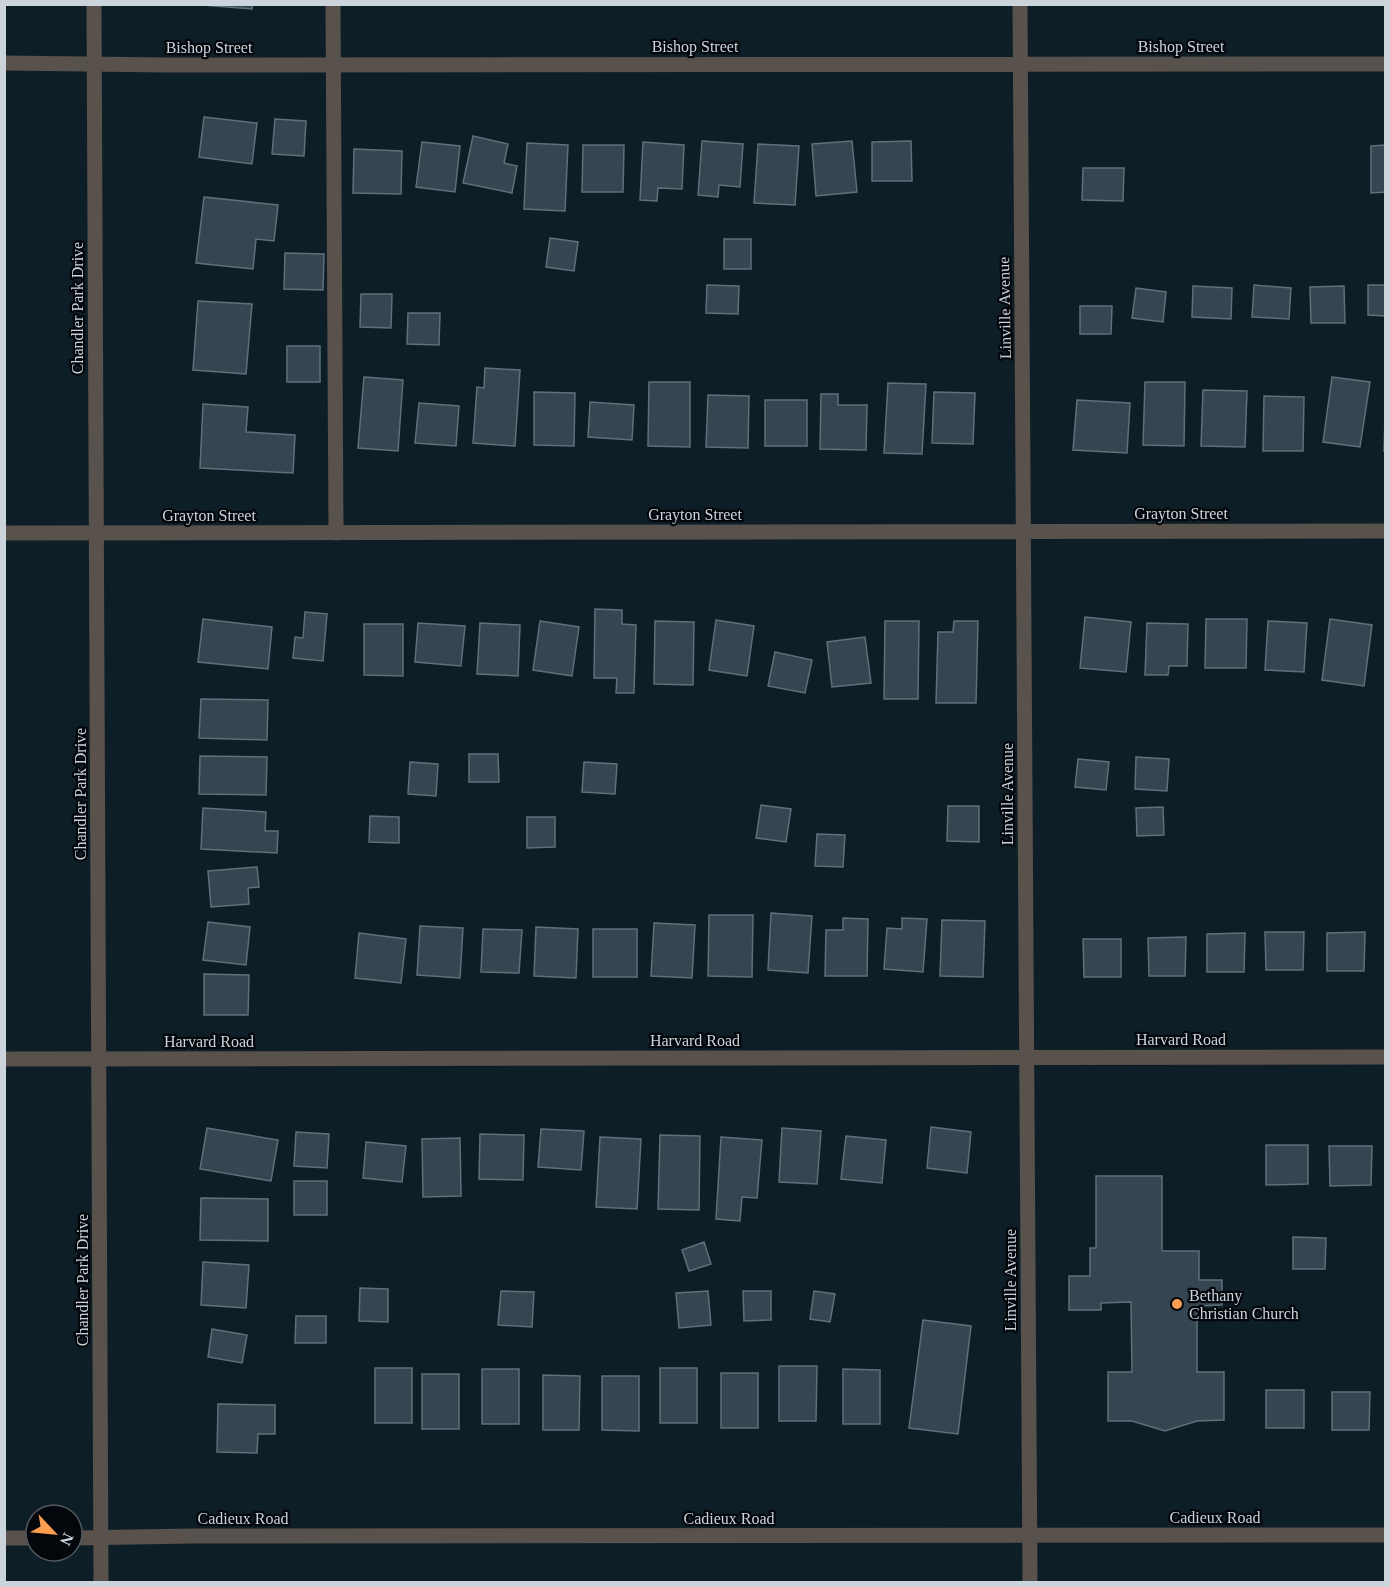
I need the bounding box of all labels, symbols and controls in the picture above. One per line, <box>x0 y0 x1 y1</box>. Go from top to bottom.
street label: Bishop Street <box>652 38 739 56</box>
street label: Bishop Street <box>1138 38 1225 56</box>
street label: Bishop Street <box>166 39 253 57</box>
street label: Chandler Park Drive <box>69 242 86 374</box>
street label: Linville Avenue <box>995 257 1014 359</box>
street label: Grayton Street <box>1134 505 1228 523</box>
street label: Grayton Street <box>648 506 742 524</box>
street label: Grayton Street <box>162 507 256 525</box>
street label: Chandler Park Drive <box>72 728 89 860</box>
street label: Linville Avenue <box>999 743 1016 845</box>
street label: Harvard Road <box>1136 1031 1226 1048</box>
street label: Harvard Road <box>650 1032 740 1049</box>
street label: Harvard Road <box>164 1033 254 1050</box>
street label: Chandler Park Drive <box>74 1214 91 1346</box>
street label: Linville Avenue <box>1002 1229 1019 1331</box>
place label: Bethany Christian Church <box>1189 1287 1299 1322</box>
marker: Bethany Christian Church <box>1170 1297 1184 1311</box>
north arrow <box>24 1503 84 1563</box>
street label: Cadieux Road <box>1169 1509 1261 1526</box>
street label: Cadieux Road <box>197 1510 289 1527</box>
street label: Cadieux Road <box>683 1510 775 1527</box>
text: N <box>57 1530 77 1549</box>

